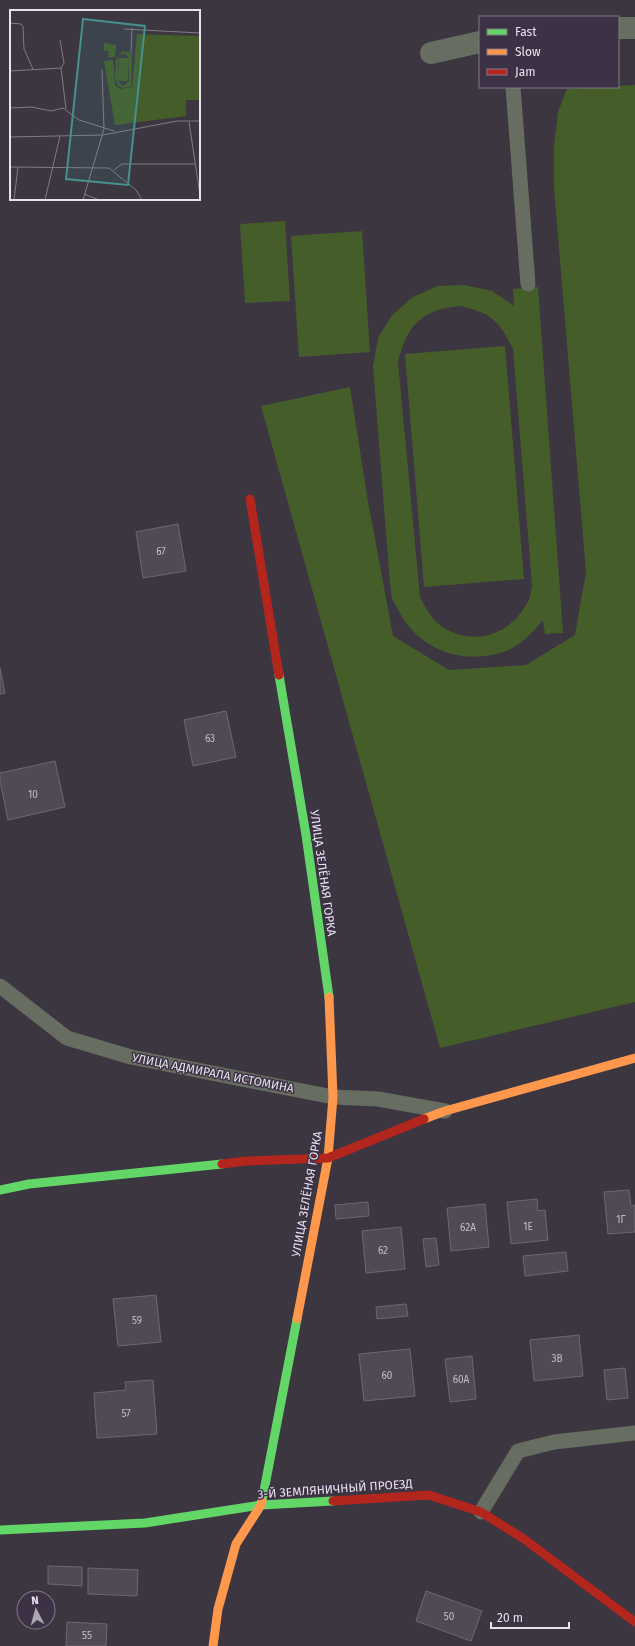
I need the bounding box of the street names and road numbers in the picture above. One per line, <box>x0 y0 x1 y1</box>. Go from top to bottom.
street label: УЛИЦА ЗЕЛЁНАЯ ГОРКА <box>307 809 340 937</box>
street label: УЛИЦА АДМИРАЛА ИСТОМИНА <box>131 1050 295 1096</box>
street label: УЛИЦА ЗЕЛЁНАЯ ГОРКА <box>288 1130 325 1258</box>
street label: 3-Й ЗЕМЛЯНИЧНЫЙ ПРОЕЗД <box>257 1476 413 1501</box>

